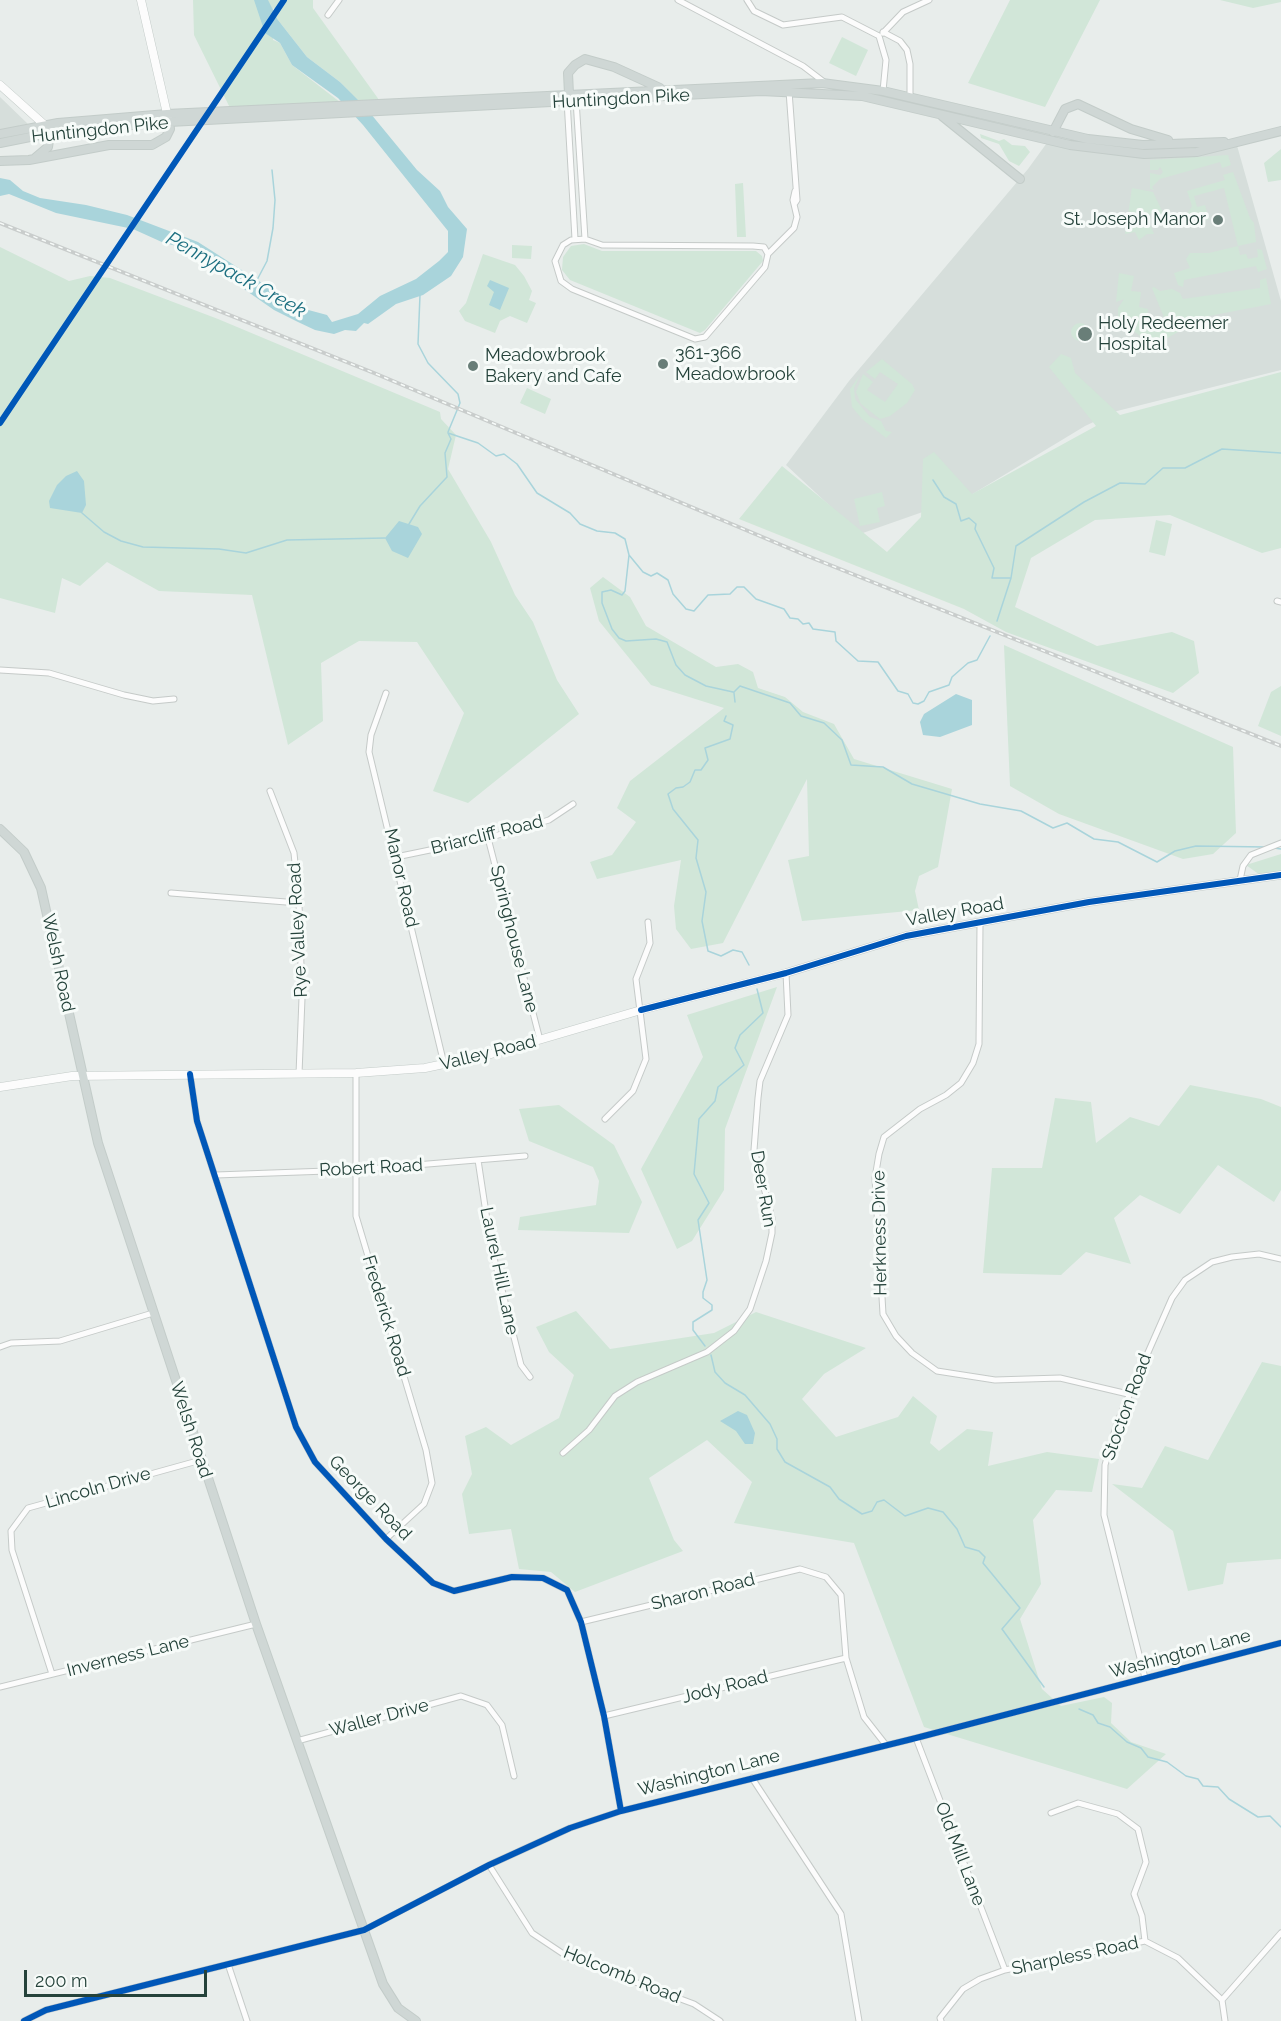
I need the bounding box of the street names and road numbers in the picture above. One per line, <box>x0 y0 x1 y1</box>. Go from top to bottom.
street label: Huntingdon Pike <box>552 85 690 113</box>
street label: Huntingdon Pike <box>30 112 170 148</box>
street label: Briarcliff Road <box>429 811 545 859</box>
street label: Manor Road <box>379 826 423 930</box>
street label: Rye Valley Road <box>284 862 312 998</box>
street label: Springhouse Lane <box>485 863 543 1015</box>
street label: Valley Road <box>905 893 1005 931</box>
street label: Welsh Road <box>37 912 79 1014</box>
street label: Valley Road <box>437 1031 539 1075</box>
street label: Deer Run <box>746 1149 780 1229</box>
street label: Robert Road <box>319 1154 423 1182</box>
street label: Herkness Drive <box>868 1170 892 1296</box>
street label: Laurel Hill Lane <box>475 1205 523 1337</box>
street label: Frederick Road <box>357 1253 415 1379</box>
street label: Stocton Road <box>1098 1351 1156 1463</box>
street label: Welsh Road <box>165 1379 217 1481</box>
street label: George Road <box>324 1451 416 1545</box>
street label: Lincoln Drive <box>43 1463 153 1513</box>
street label: Sharon Road <box>649 1569 757 1615</box>
street label: Washington Lane <box>1107 1625 1253 1683</box>
street label: Inverness Lane <box>65 1630 191 1682</box>
street label: Jody Road <box>680 1666 770 1708</box>
street label: Waller Drive <box>327 1694 431 1742</box>
street label: Washington Lane <box>636 1745 782 1801</box>
street label: Old Mill Lane <box>930 1799 990 1909</box>
street label: Sharpless Road <box>1010 1932 1140 1980</box>
street label: Holcomb Road <box>560 1942 684 2008</box>

